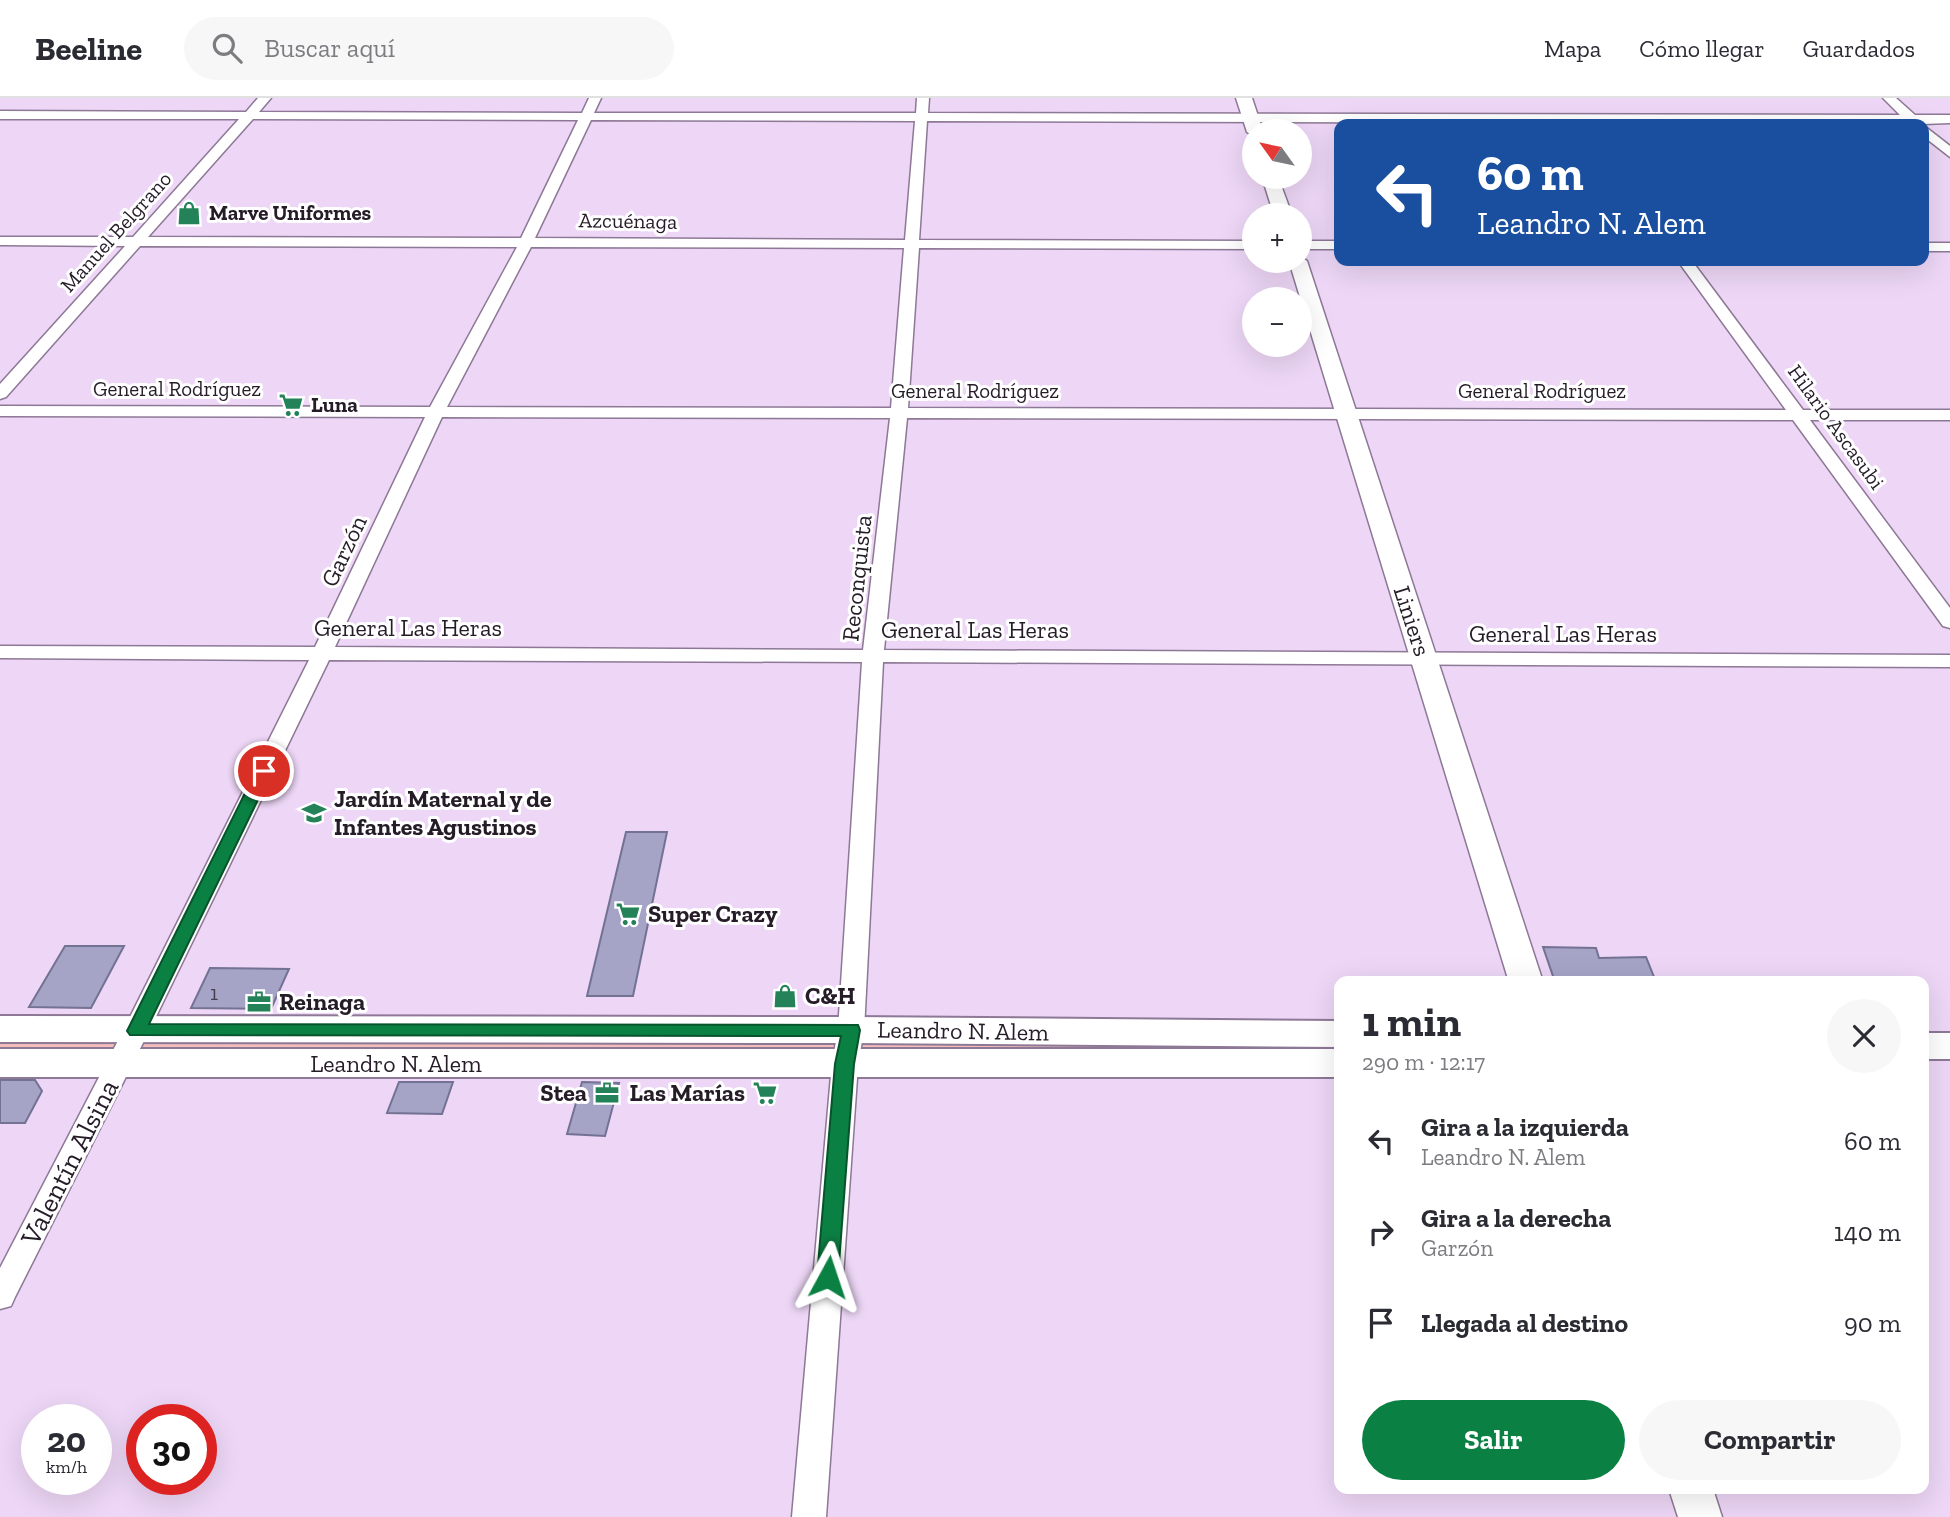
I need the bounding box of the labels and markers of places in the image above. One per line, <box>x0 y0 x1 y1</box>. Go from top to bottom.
shop icon: Marve Uniformes <box>175 199 203 227</box>
place label: Marve Uniformes <box>209 200 372 225</box>
supermarket icon: Luna <box>277 391 305 419</box>
place label: Luna <box>311 392 358 417</box>
pin <box>234 741 294 801</box>
place label: Jardín Maternal y de Infantes Agustinos <box>334 784 552 841</box>
school or university icon: Jardín Maternal y de Infantes Agustinos <box>300 799 328 827</box>
place label: Super Crazy <box>648 899 778 928</box>
supermarket icon: Super Crazy <box>614 900 642 928</box>
place label: C&H <box>805 981 856 1010</box>
shop icon: C&H <box>771 982 799 1010</box>
place label: Reinaga <box>279 987 365 1016</box>
office icon: Reinaga <box>245 988 273 1016</box>
place label: Stea <box>540 1078 587 1107</box>
place label: Las Marías <box>629 1078 745 1107</box>
office icon: Stea <box>593 1079 621 1107</box>
supermarket icon: Las Marías <box>751 1079 779 1107</box>

